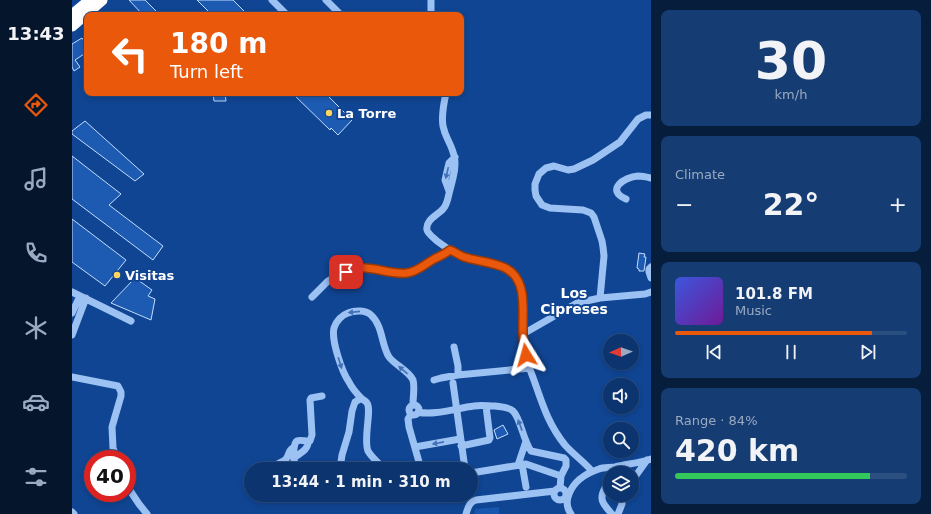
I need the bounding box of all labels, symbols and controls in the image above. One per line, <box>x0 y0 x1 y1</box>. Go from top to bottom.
text: 13:43 <box>7 23 65 44</box>
text: 180 m <box>170 27 267 60</box>
icon: left <box>104 28 156 80</box>
text: 30 <box>755 31 827 91</box>
text: Turn left <box>170 61 243 82</box>
text: km/h <box>775 87 807 102</box>
icon: directions <box>22 91 50 119</box>
place label: La Torre <box>337 106 396 121</box>
marker: La Torre <box>324 108 334 118</box>
icon: music <box>22 165 50 193</box>
one-way arrow <box>443 167 449 180</box>
text: Climate <box>675 167 725 182</box>
text: 22° <box>763 187 819 222</box>
text: − <box>675 192 693 217</box>
text: + <box>889 192 907 217</box>
icon: phone <box>22 239 50 267</box>
pin <box>329 255 363 289</box>
icon: arrive <box>335 261 357 283</box>
place label: Visitas <box>125 268 174 283</box>
marker: Visitas <box>112 270 122 280</box>
district label: Los Cipreses <box>540 285 608 317</box>
text: 101.8 FM <box>735 285 813 303</box>
text: Music <box>735 303 772 318</box>
one-way arrow <box>348 309 360 316</box>
icon: climate <box>22 314 50 342</box>
position arrow <box>505 334 547 376</box>
north arrow <box>603 334 639 370</box>
map controls <box>603 334 639 502</box>
icon: previous <box>703 341 725 363</box>
icon: pause <box>780 341 802 363</box>
icon: next <box>857 341 879 363</box>
one-way arrow <box>337 357 343 369</box>
one-way arrow <box>397 365 408 374</box>
button: sound <box>603 378 639 414</box>
icon: car <box>22 388 50 416</box>
text: Range · 84% <box>675 413 758 428</box>
one-way arrow <box>516 418 522 430</box>
button: search <box>603 422 639 458</box>
text: 420 km <box>675 433 799 468</box>
one-way arrow <box>431 440 444 446</box>
speed limit sign: 40 <box>84 450 136 502</box>
icon: filters <box>22 463 50 491</box>
button: layers <box>603 466 639 502</box>
text: 13:44 · 1 min · 310 m <box>271 473 451 491</box>

